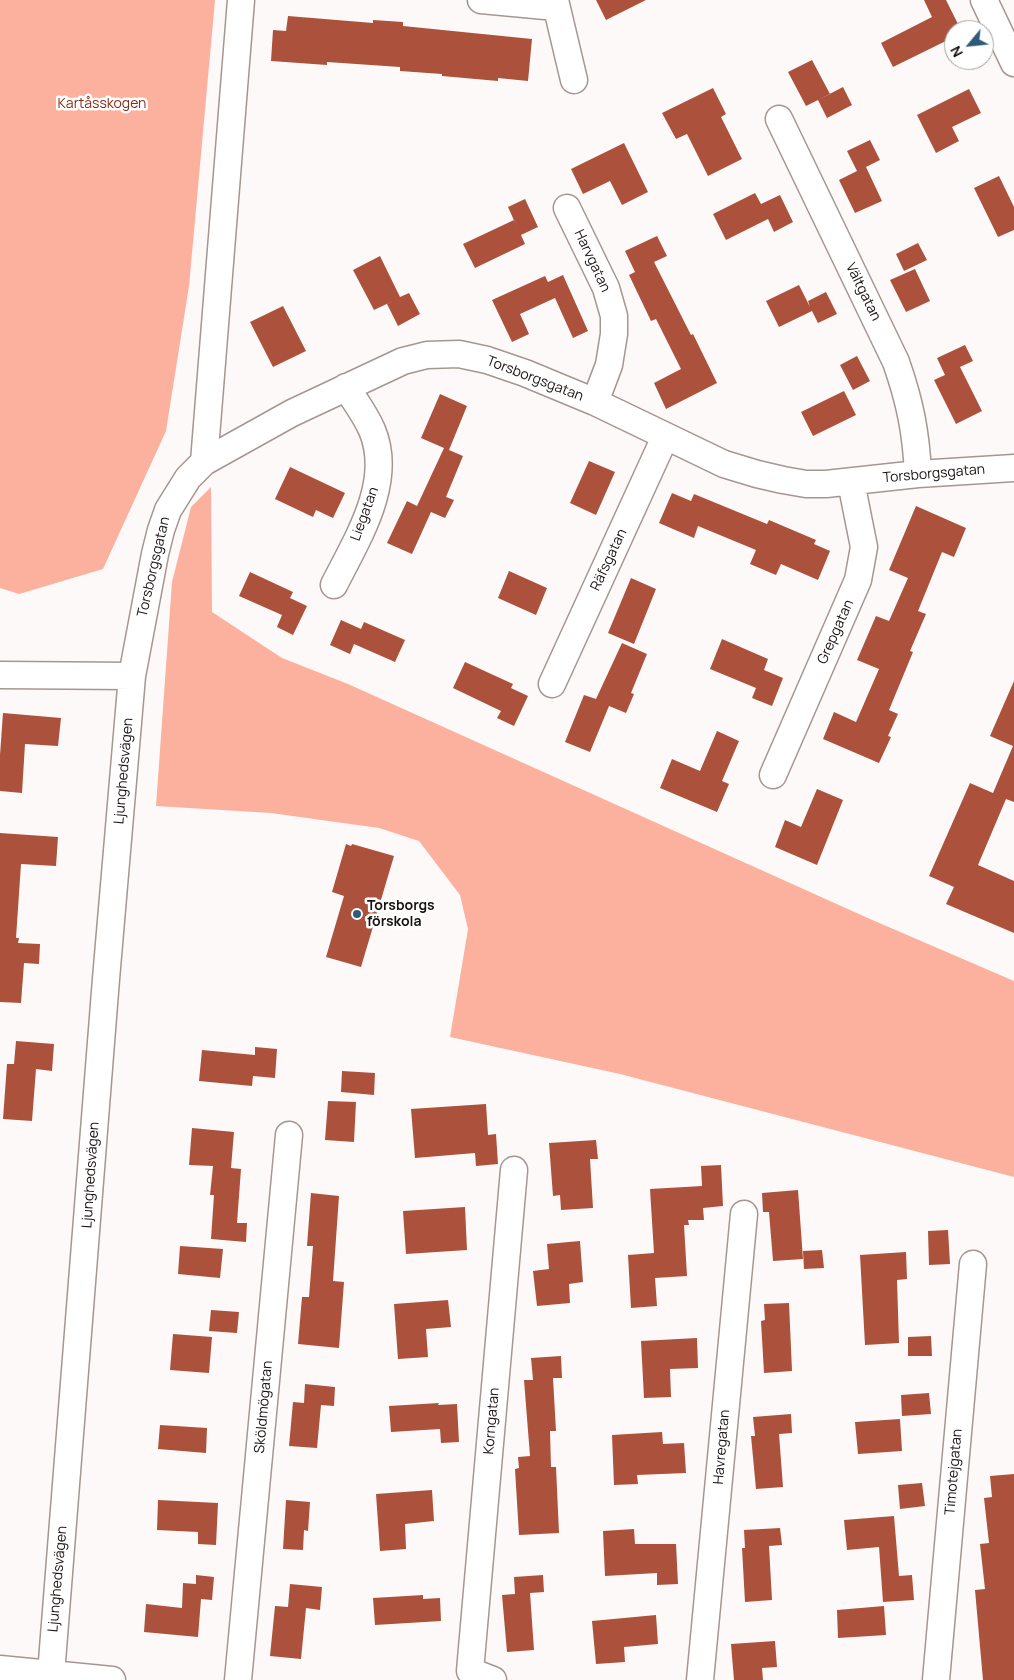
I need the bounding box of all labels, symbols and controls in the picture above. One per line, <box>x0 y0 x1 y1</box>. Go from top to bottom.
north arrow <box>944 20 994 70</box>
text: N <box>945 43 967 61</box>
park label: Kartåsskogen <box>58 96 146 112</box>
street label: Harvgatan <box>570 227 614 295</box>
street label: Vältgatan <box>842 260 884 324</box>
street label: Torsborgsgatan <box>484 353 586 405</box>
street label: Torsborgsgatan <box>882 461 986 487</box>
street label: Liegatan <box>347 485 383 543</box>
street label: Torsborgsgatan <box>134 515 174 619</box>
street label: Räfsgatan <box>587 526 631 594</box>
street label: Grepgatan <box>814 597 858 667</box>
street label: Ljunghedsvägen <box>111 717 137 825</box>
place label: Torsborgs förskola <box>367 898 435 930</box>
marker: Torsborgs förskola <box>351 908 363 920</box>
street label: Ljunghedsvägen <box>79 1121 103 1229</box>
street label: Sköldmögatan <box>252 1360 276 1454</box>
street label: Korngatan <box>481 1387 503 1455</box>
street label: Havregatan <box>710 1409 734 1485</box>
street label: Timotejgatan <box>942 1428 966 1516</box>
street label: Ljunghedsvägen <box>45 1525 71 1633</box>

